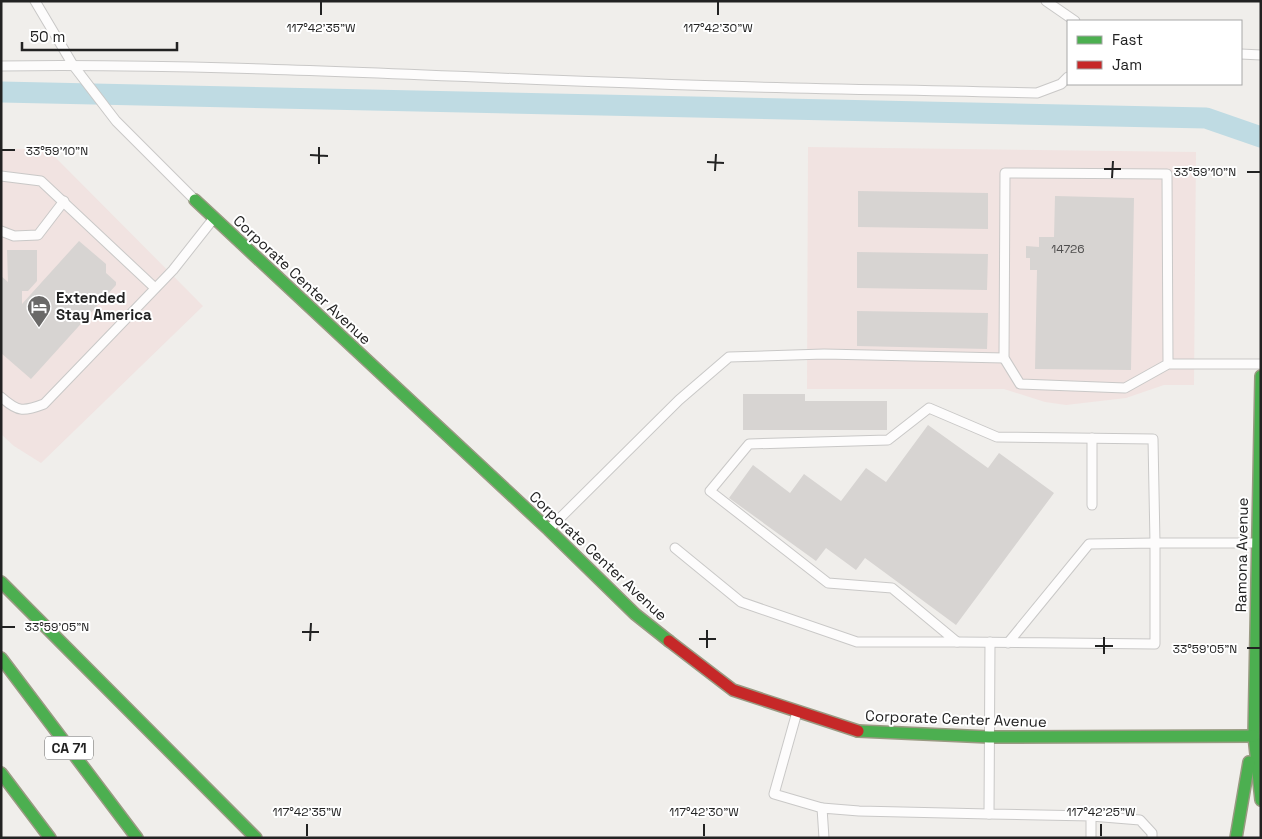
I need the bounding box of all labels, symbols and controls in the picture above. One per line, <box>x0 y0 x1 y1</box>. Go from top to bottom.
scale bar <box>22 20 178 52</box>
text: 117°42'35"W <box>286 20 356 36</box>
text: 117°42'30"W <box>683 20 753 36</box>
legend <box>1067 20 1242 85</box>
text: 50 m <box>30 27 65 46</box>
text: Fast <box>1112 30 1143 49</box>
text: Jam <box>1112 55 1142 74</box>
text: 33°59'10"N <box>26 143 88 159</box>
text: 33°59'10"N <box>1174 164 1236 180</box>
street label: Corporate Center Avenue <box>229 211 375 349</box>
house number: 14726 <box>1051 241 1085 257</box>
place label: Extended Stay America <box>56 288 152 324</box>
hotel icon: Extended Stay America <box>26 294 52 328</box>
street label: Corporate Center Avenue <box>525 487 671 625</box>
street label: Ramona Avenue <box>1231 497 1252 613</box>
text: 33°59'05"N <box>25 619 89 635</box>
text: 33°59'05"N <box>1173 641 1237 657</box>
street label: Corporate Center Avenue <box>865 706 1047 731</box>
road number: CA 71 <box>45 736 93 760</box>
text: 117°42'35"W <box>272 804 342 820</box>
text: 117°42'30"W <box>669 804 739 820</box>
text: 117°42'25"W <box>1066 804 1136 820</box>

